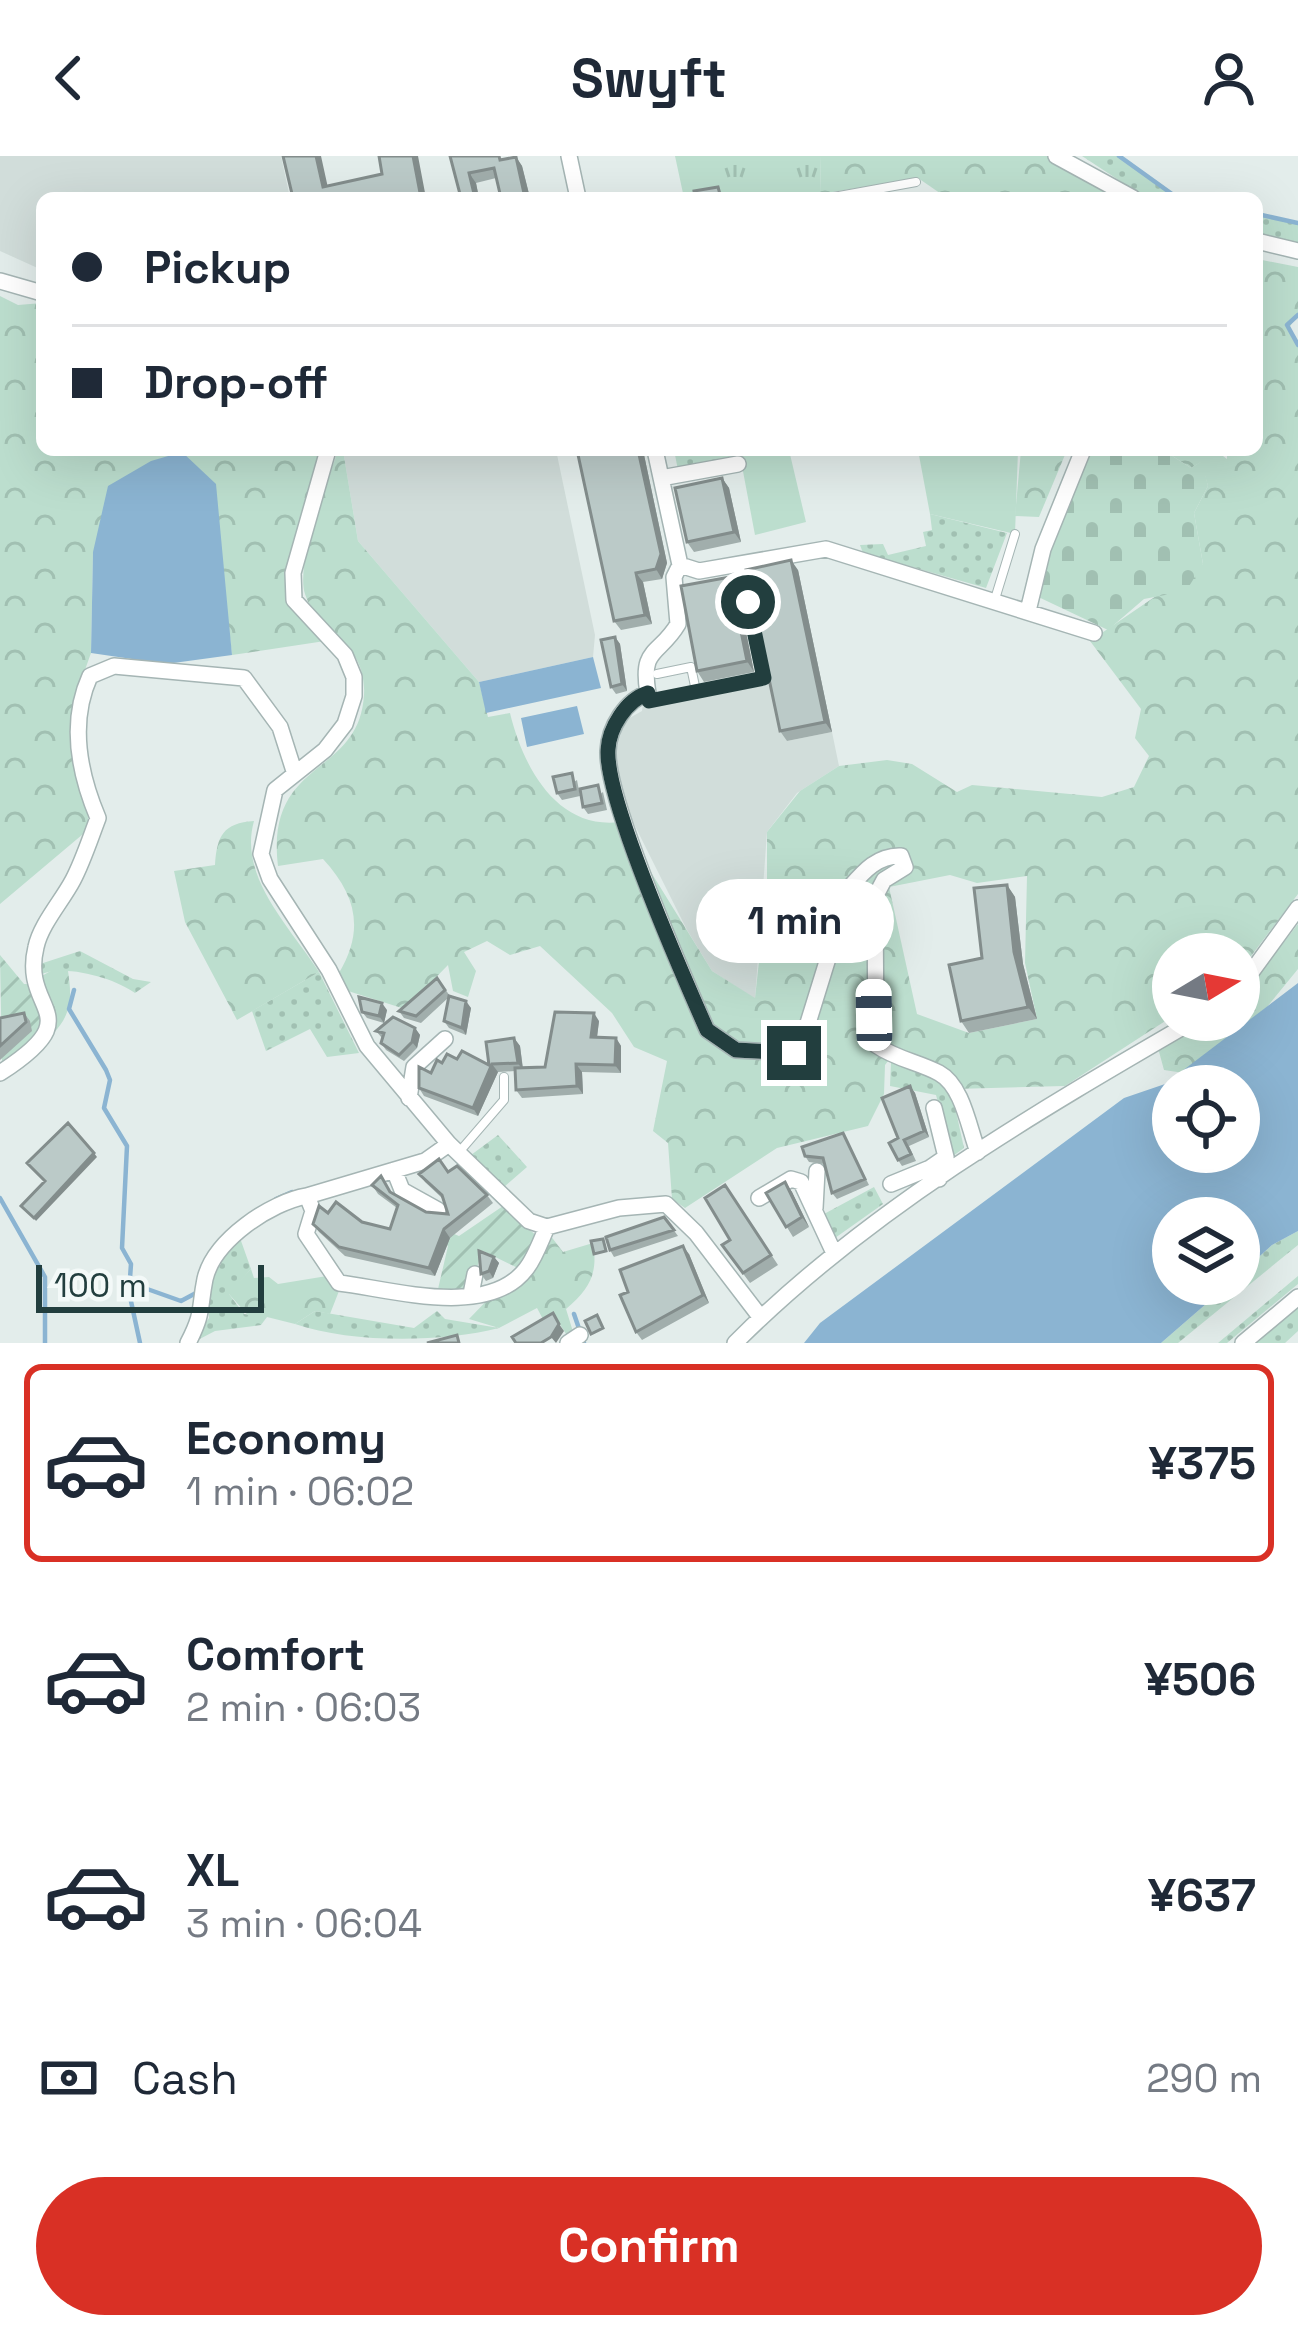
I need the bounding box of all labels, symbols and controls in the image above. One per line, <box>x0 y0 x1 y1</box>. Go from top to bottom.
text: Swyft <box>571 44 727 113</box>
icon: back <box>36 45 102 111</box>
icon: person <box>1196 45 1262 111</box>
text: Pickup <box>144 239 291 296</box>
text: Drop-off <box>144 354 328 411</box>
route start <box>721 575 775 629</box>
callout: 1 min <box>695 879 893 963</box>
text: 1 min <box>747 896 843 945</box>
north arrow <box>1152 933 1260 1041</box>
map controls <box>1152 933 1260 1305</box>
car <box>855 979 893 1051</box>
route end <box>767 1026 821 1080</box>
button: locate <box>1152 1065 1260 1173</box>
button: layers <box>1152 1197 1260 1305</box>
scale bar <box>36 1259 264 1312</box>
text: 100 m <box>54 1265 147 1307</box>
icon: car <box>42 1409 150 1517</box>
text: Economy <box>186 1410 386 1467</box>
text: ¥375 <box>1149 1435 1256 1492</box>
text: 1 min · 06:02 <box>186 1467 414 1516</box>
icon: car <box>42 1625 150 1733</box>
text: Comfort <box>186 1626 365 1683</box>
text: ¥506 <box>1144 1651 1256 1708</box>
text: 2 min · 06:03 <box>186 1683 421 1732</box>
icon: car <box>42 1841 150 1949</box>
text: XL <box>186 1842 239 1899</box>
text: ¥637 <box>1148 1867 1256 1924</box>
text: 3 min · 06:04 <box>186 1899 422 1948</box>
icon: cash <box>36 2045 102 2111</box>
text: Cash <box>132 2050 238 2107</box>
text: 290 m <box>1146 2054 1262 2103</box>
button: Confirm <box>36 2177 1262 2315</box>

